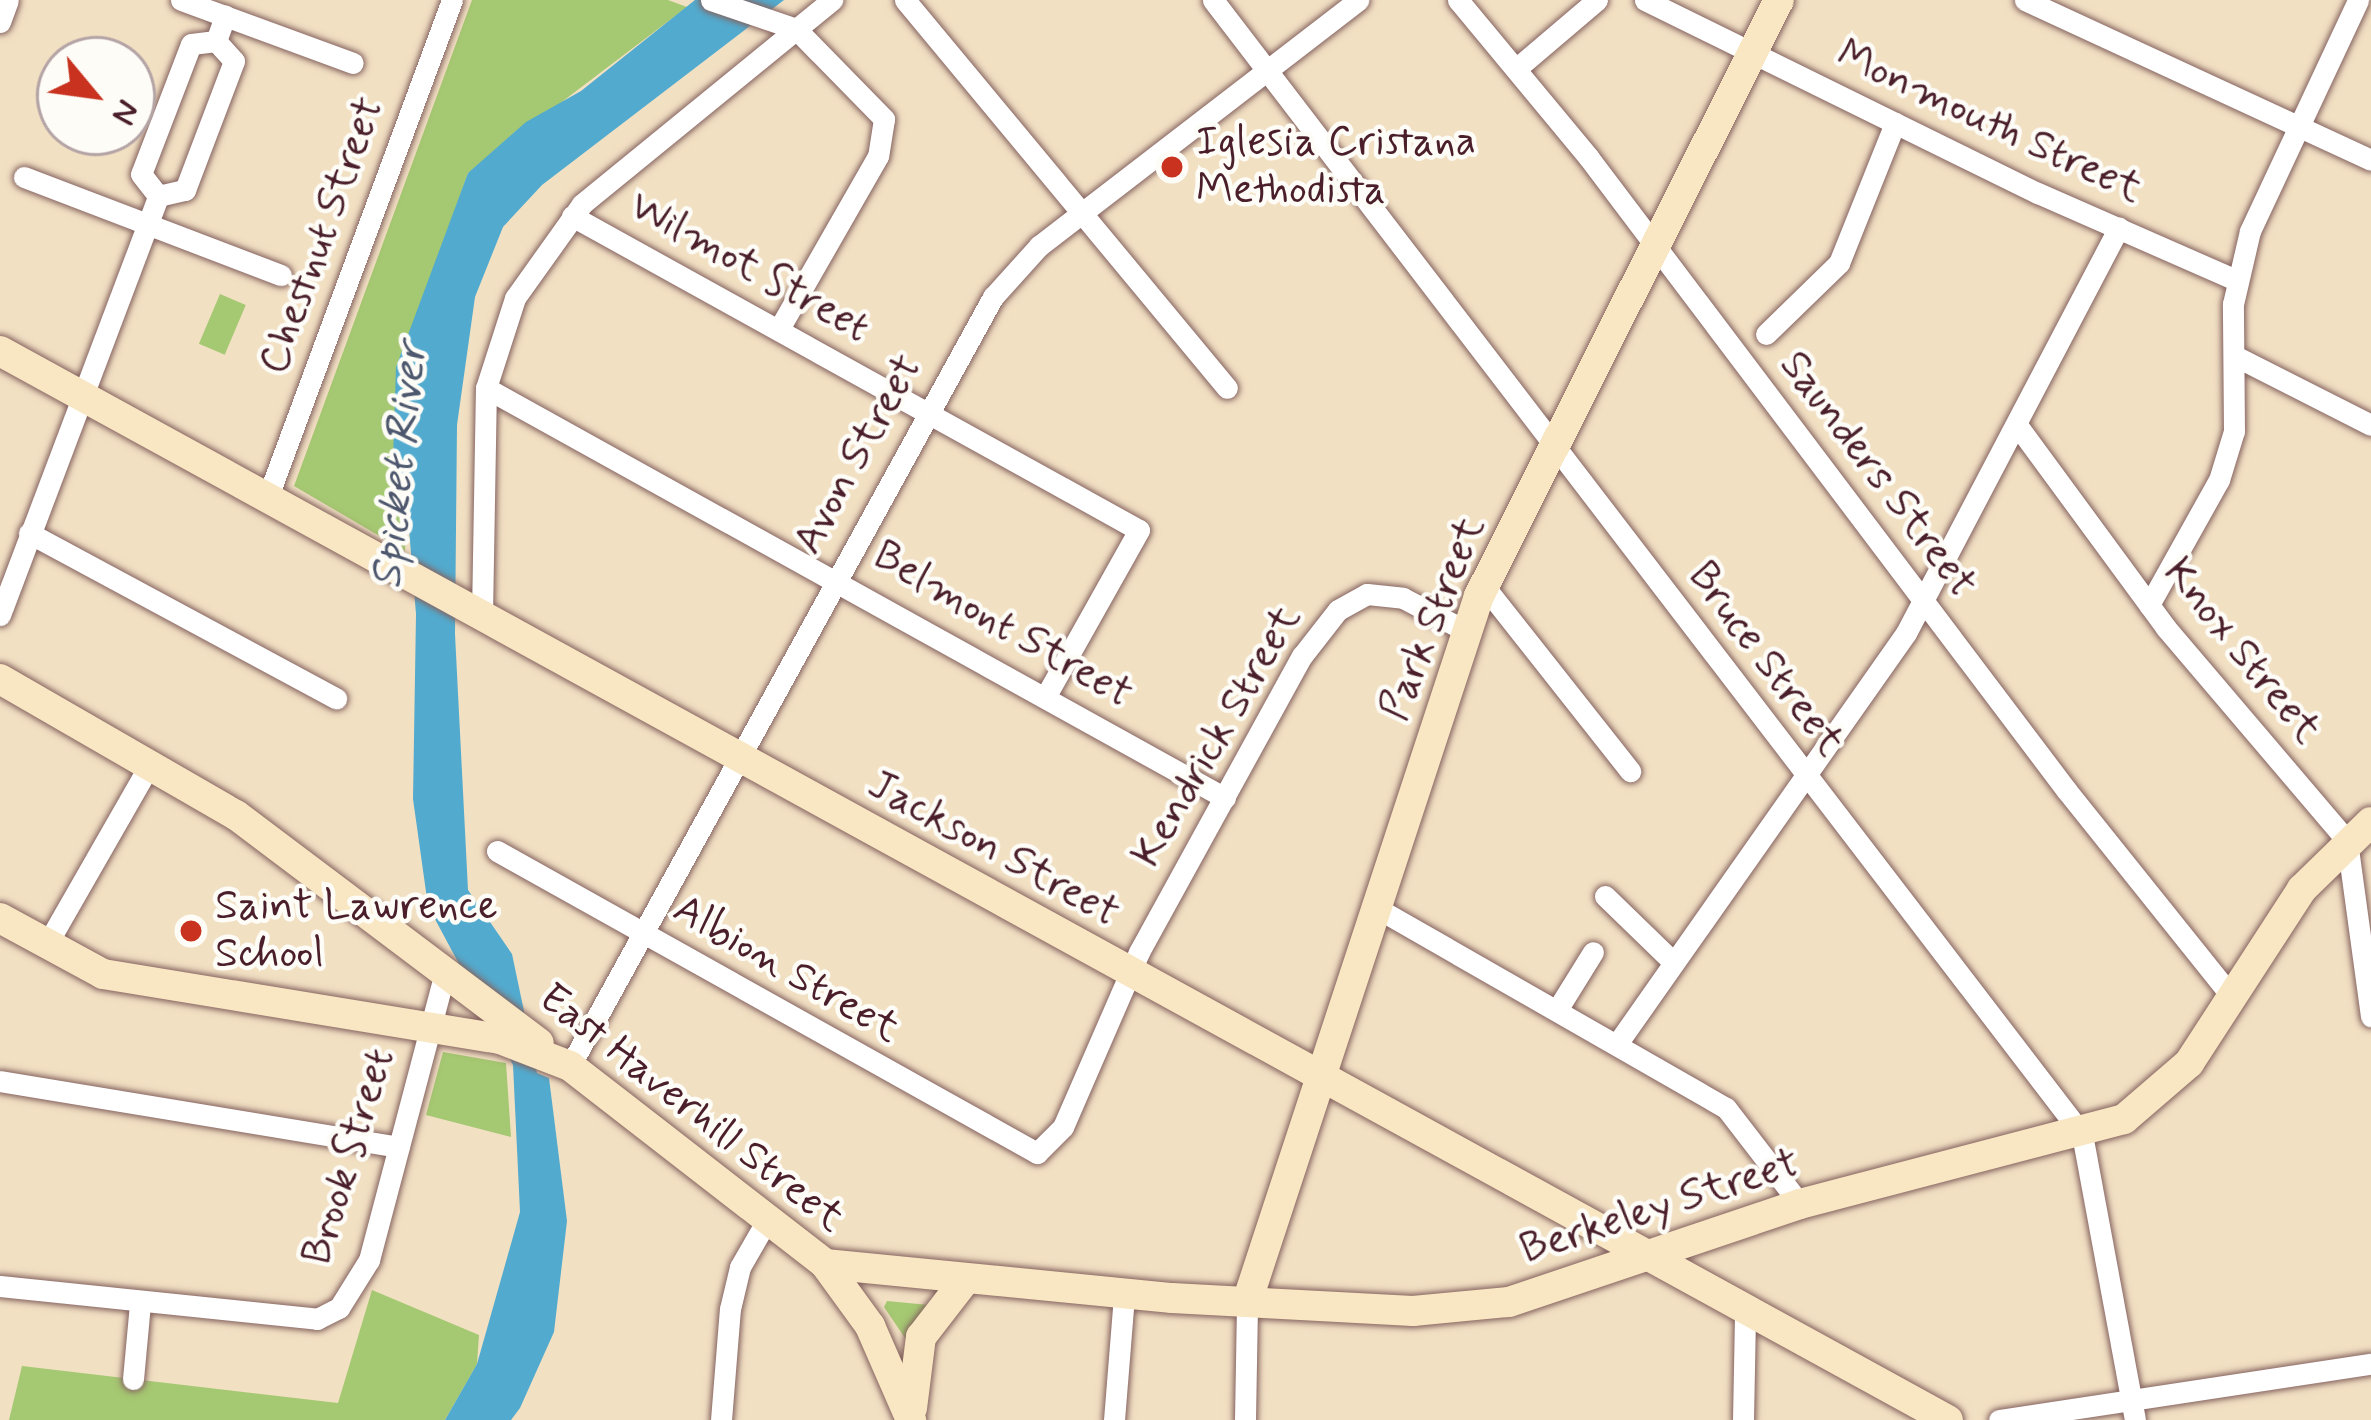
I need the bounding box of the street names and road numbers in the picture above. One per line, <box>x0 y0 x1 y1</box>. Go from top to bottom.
street label: Monmouth Street <box>1828 30 2150 216</box>
street label: Chestnut Street <box>250 92 396 380</box>
street label: Wilmot Street <box>617 180 881 356</box>
street label: Saunders Street <box>1768 343 1986 607</box>
street label: Avon Street <box>784 348 934 562</box>
street label: Park Street <box>1370 510 1498 728</box>
street label: Belmont Street <box>864 532 1140 720</box>
street label: Knox Street <box>2151 549 2331 755</box>
street label: Bruce Street <box>1676 553 1854 767</box>
street label: Kendrick Street <box>1123 597 1313 877</box>
street label: Jackson Street <box>860 761 1126 939</box>
street label: Albion Street <box>664 885 908 1055</box>
street label: East Haverhill Street <box>528 974 854 1244</box>
street label: Brook Street <box>292 1039 408 1275</box>
street label: Berkeley Street <box>1515 1140 1805 1276</box>

